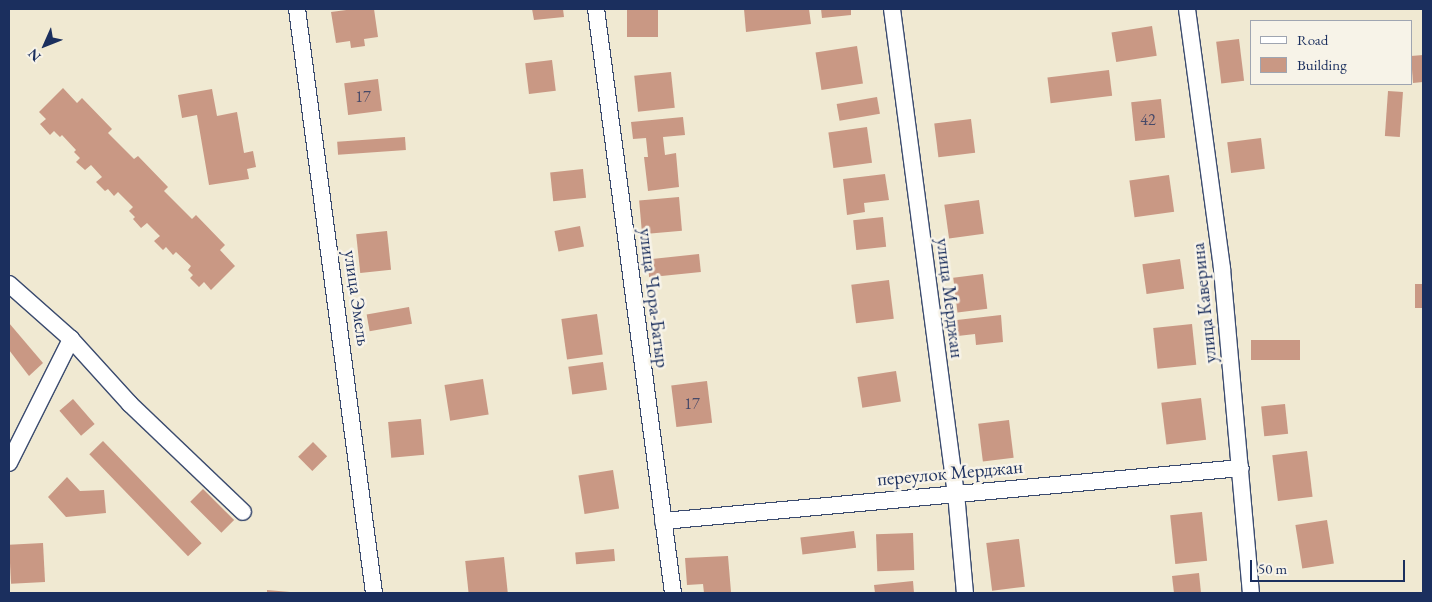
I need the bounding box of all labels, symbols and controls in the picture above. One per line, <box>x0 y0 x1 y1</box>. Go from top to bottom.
north arrow <box>20 20 70 70</box>
legend <box>1250 20 1412 85</box>
text: Road <box>1297 30 1328 49</box>
text: N <box>24 45 45 66</box>
text: Building <box>1297 55 1347 74</box>
house number: 17 <box>355 87 371 107</box>
house number: 42 <box>1140 110 1156 130</box>
street label: улица Чора-Батыр <box>634 227 674 369</box>
street label: улица Мерджан <box>931 237 969 359</box>
street label: улица Каверина <box>1186 242 1222 364</box>
street label: улица Эмель <box>339 249 375 347</box>
house number: 17 <box>684 394 700 414</box>
street label: переулок Мерджан <box>876 455 1024 491</box>
scale bar <box>1252 550 1407 582</box>
text: 50 m <box>1258 559 1287 578</box>

